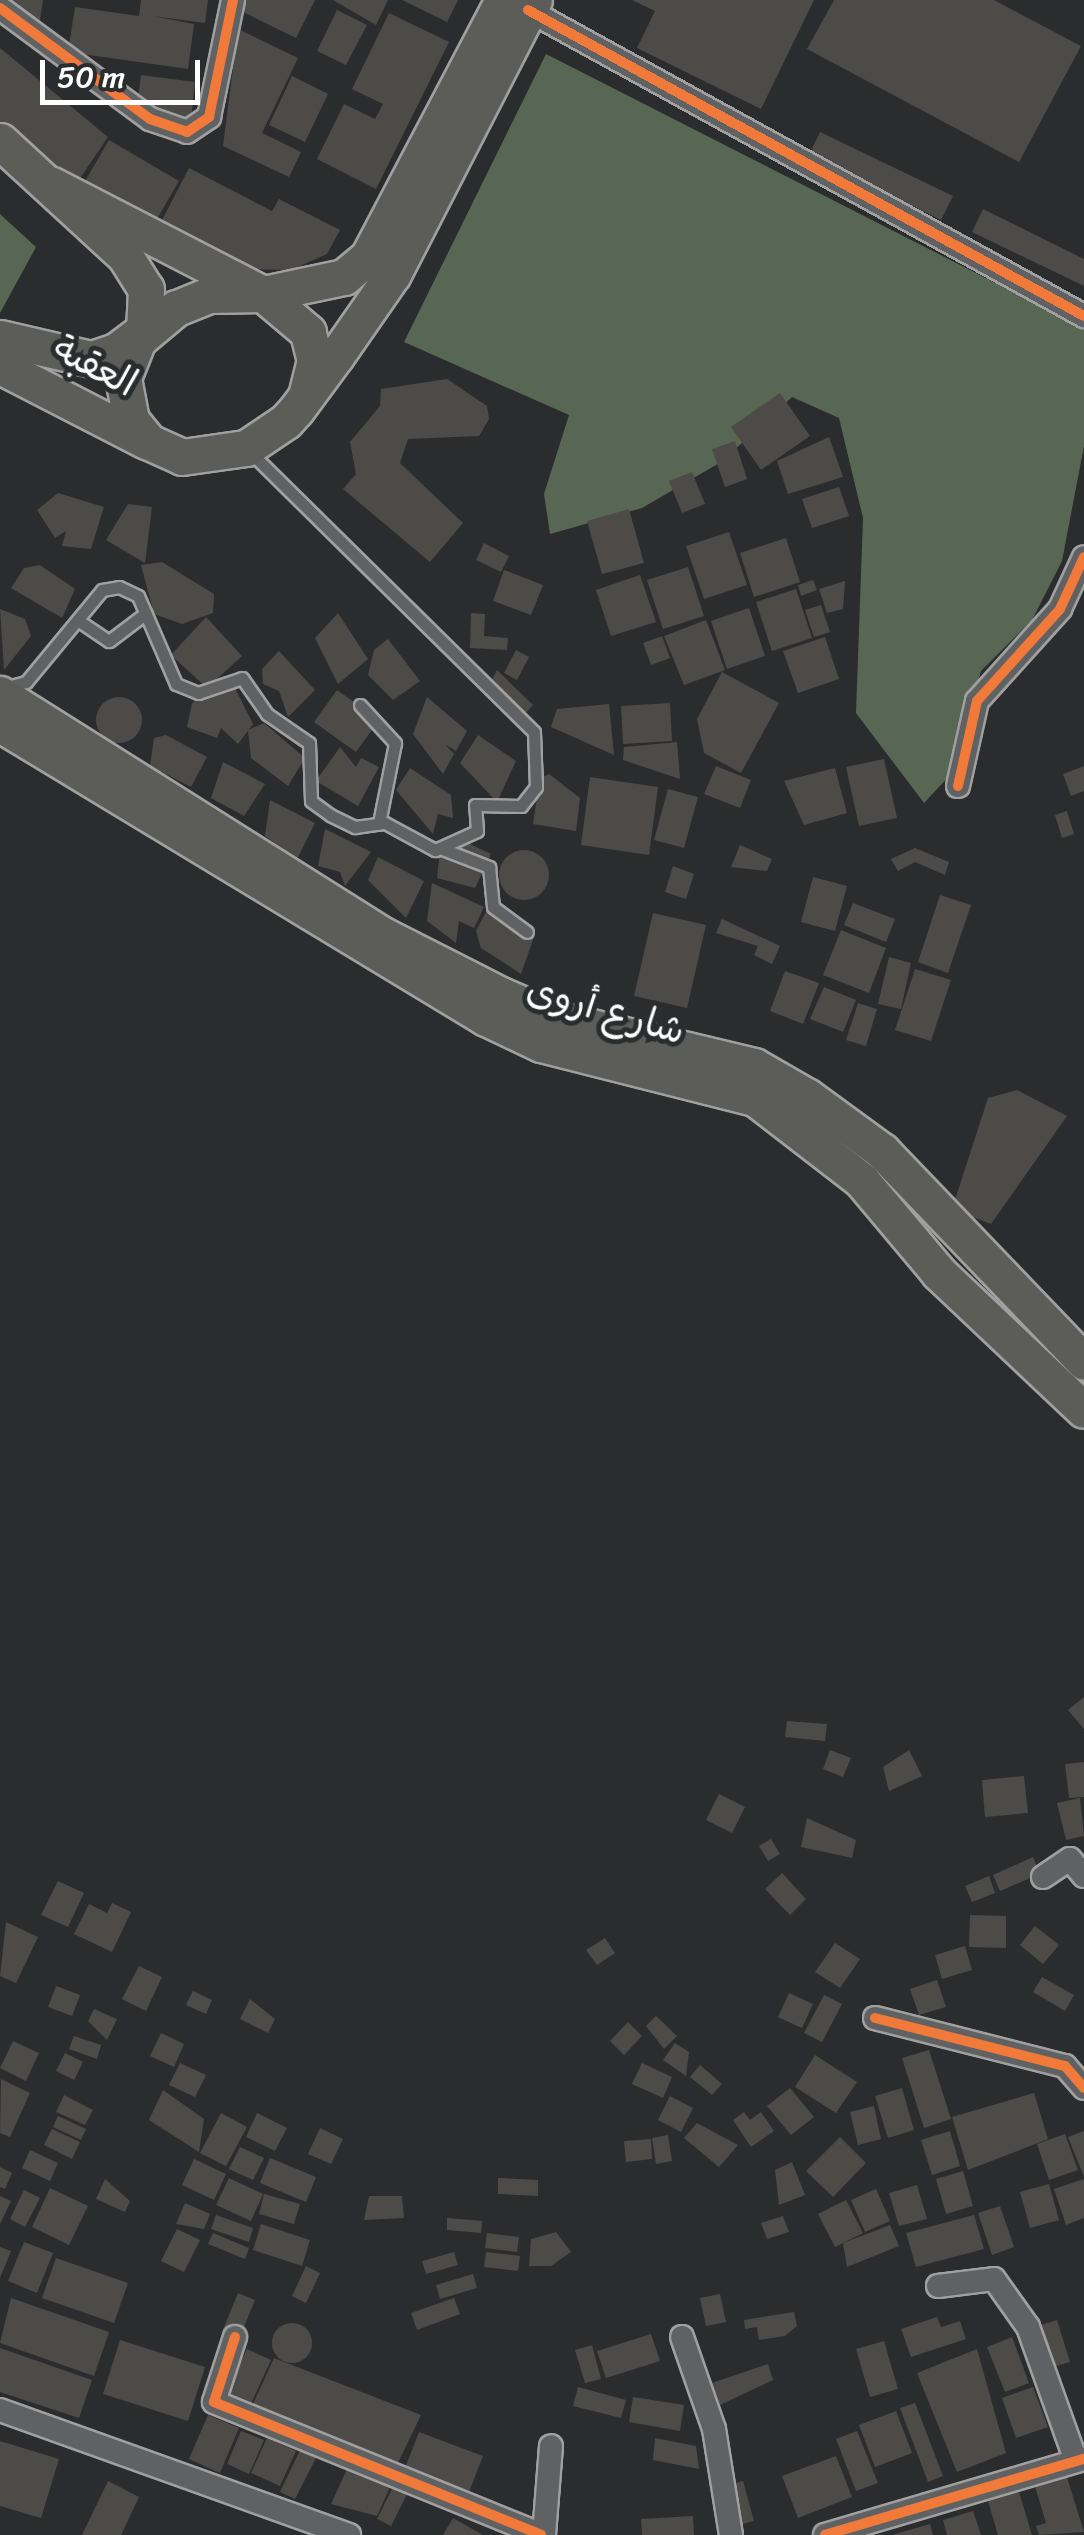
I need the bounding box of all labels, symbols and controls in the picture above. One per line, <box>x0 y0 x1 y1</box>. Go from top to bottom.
scale bar <box>45 40 205 102</box>
text: 50 m <box>57 50 125 104</box>
street label: العقبة <box>45 325 145 407</box>
street label: شارع أروى <box>522 966 690 1054</box>

